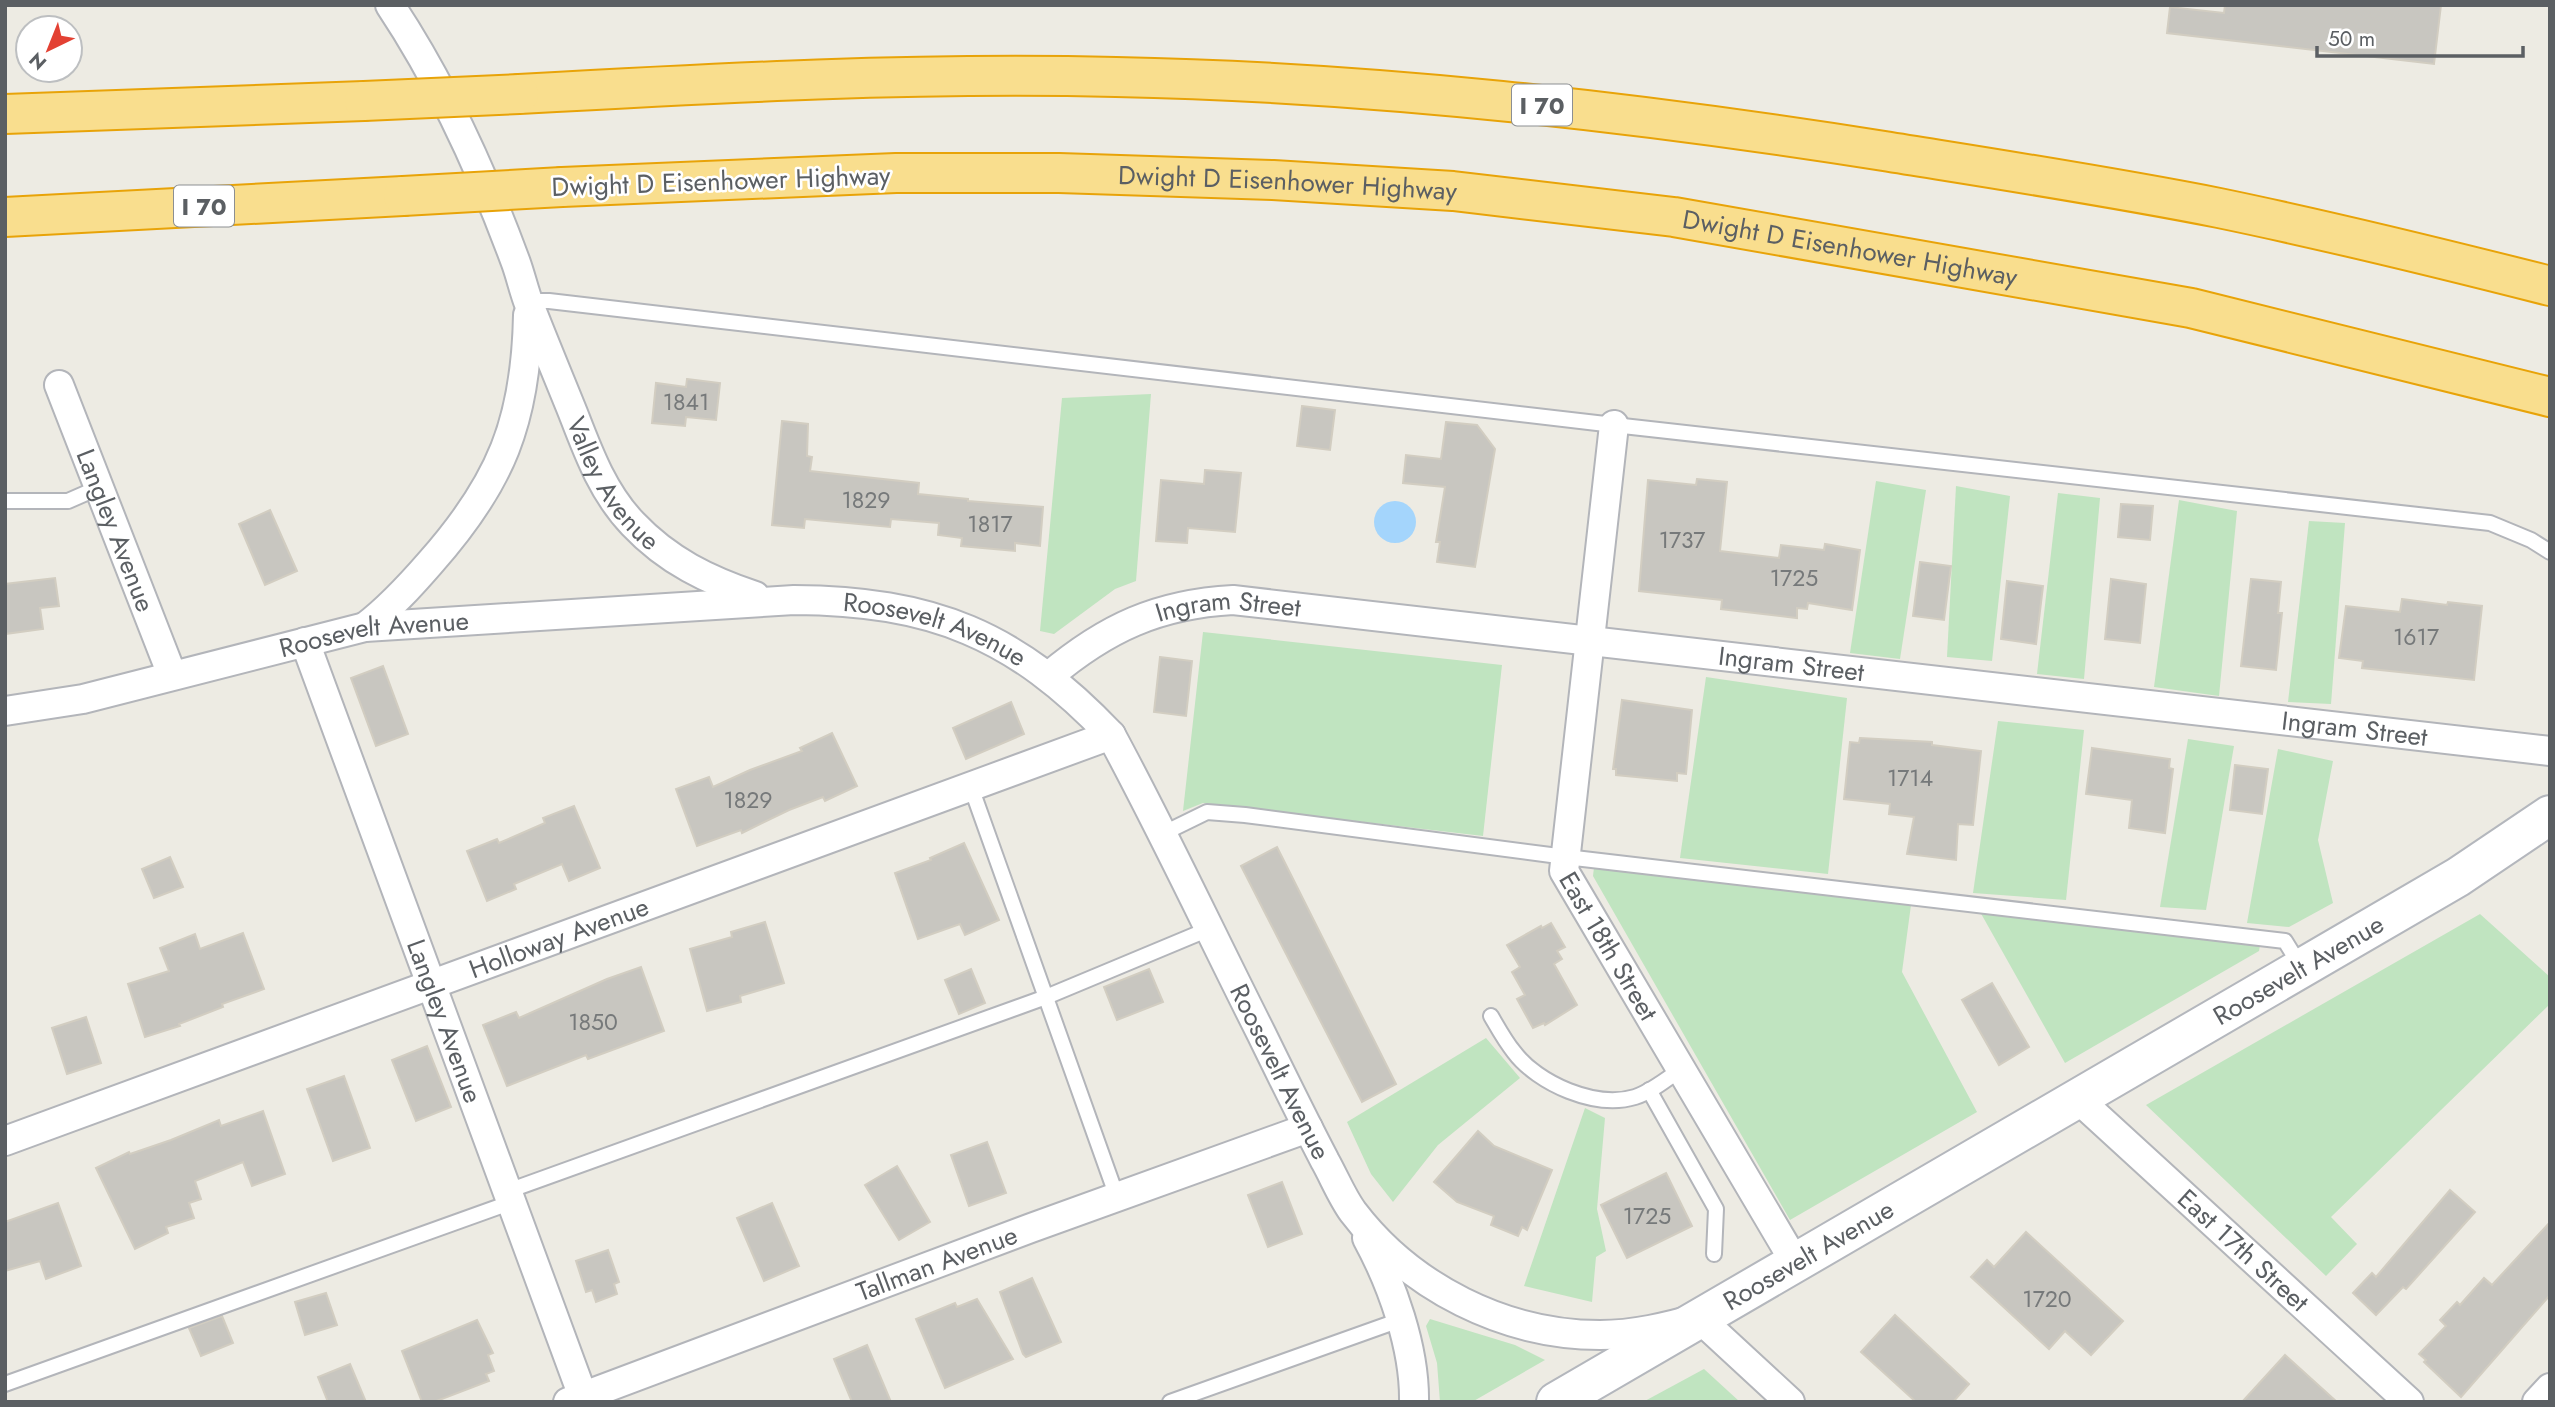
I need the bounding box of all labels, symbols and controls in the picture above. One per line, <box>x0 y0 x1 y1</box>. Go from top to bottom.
north arrow <box>14 14 84 84</box>
scale bar <box>2317 14 2524 58</box>
text: 50 m <box>2328 24 2375 54</box>
text: N <box>23 46 52 76</box>
road number: I 70 <box>1512 84 1572 125</box>
street label: Dwight D Eisenhower Highway <box>551 156 892 206</box>
street label: Dwight D Eisenhower Highway <box>1117 156 1459 210</box>
road number: I 70 <box>174 186 234 226</box>
street label: Dwight D Eisenhower Highway <box>1680 200 2021 296</box>
house number: 1841 <box>663 385 709 419</box>
street label: Valley Avenue <box>557 411 668 559</box>
street label: Langley Avenue <box>67 443 165 617</box>
house number: 1829 <box>841 483 891 517</box>
house number: 1817 <box>967 507 1013 541</box>
house number: 1737 <box>1659 523 1705 557</box>
house number: 1725 <box>1770 561 1818 595</box>
street label: Ingram Street <box>1150 581 1304 632</box>
street label: Roosevelt Avenue <box>842 583 1034 676</box>
street label: Roosevelt Avenue <box>275 602 470 667</box>
house number: 1617 <box>2393 620 2439 654</box>
street label: Ingram Street <box>1716 637 1867 691</box>
street label: Ingram Street <box>2280 701 2430 756</box>
house number: 1714 <box>1887 761 1933 795</box>
house number: 1829 <box>723 783 773 817</box>
street label: East 18th Street <box>1550 865 1668 1028</box>
street label: Holloway Avenue <box>464 887 654 988</box>
street label: Roosevelt Avenue <box>2206 905 2391 1035</box>
street label: Langley Avenue <box>397 934 492 1108</box>
street label: Roosevelt Avenue <box>1220 977 1340 1166</box>
house number: 1850 <box>568 1005 618 1039</box>
street label: East 17th Street <box>2169 1180 2318 1321</box>
street label: Roosevelt Avenue <box>1716 1190 1901 1320</box>
house number: 1725 <box>1623 1199 1671 1233</box>
street label: Tallman Avenue <box>851 1216 1023 1311</box>
house number: 1720 <box>2022 1282 2072 1316</box>

